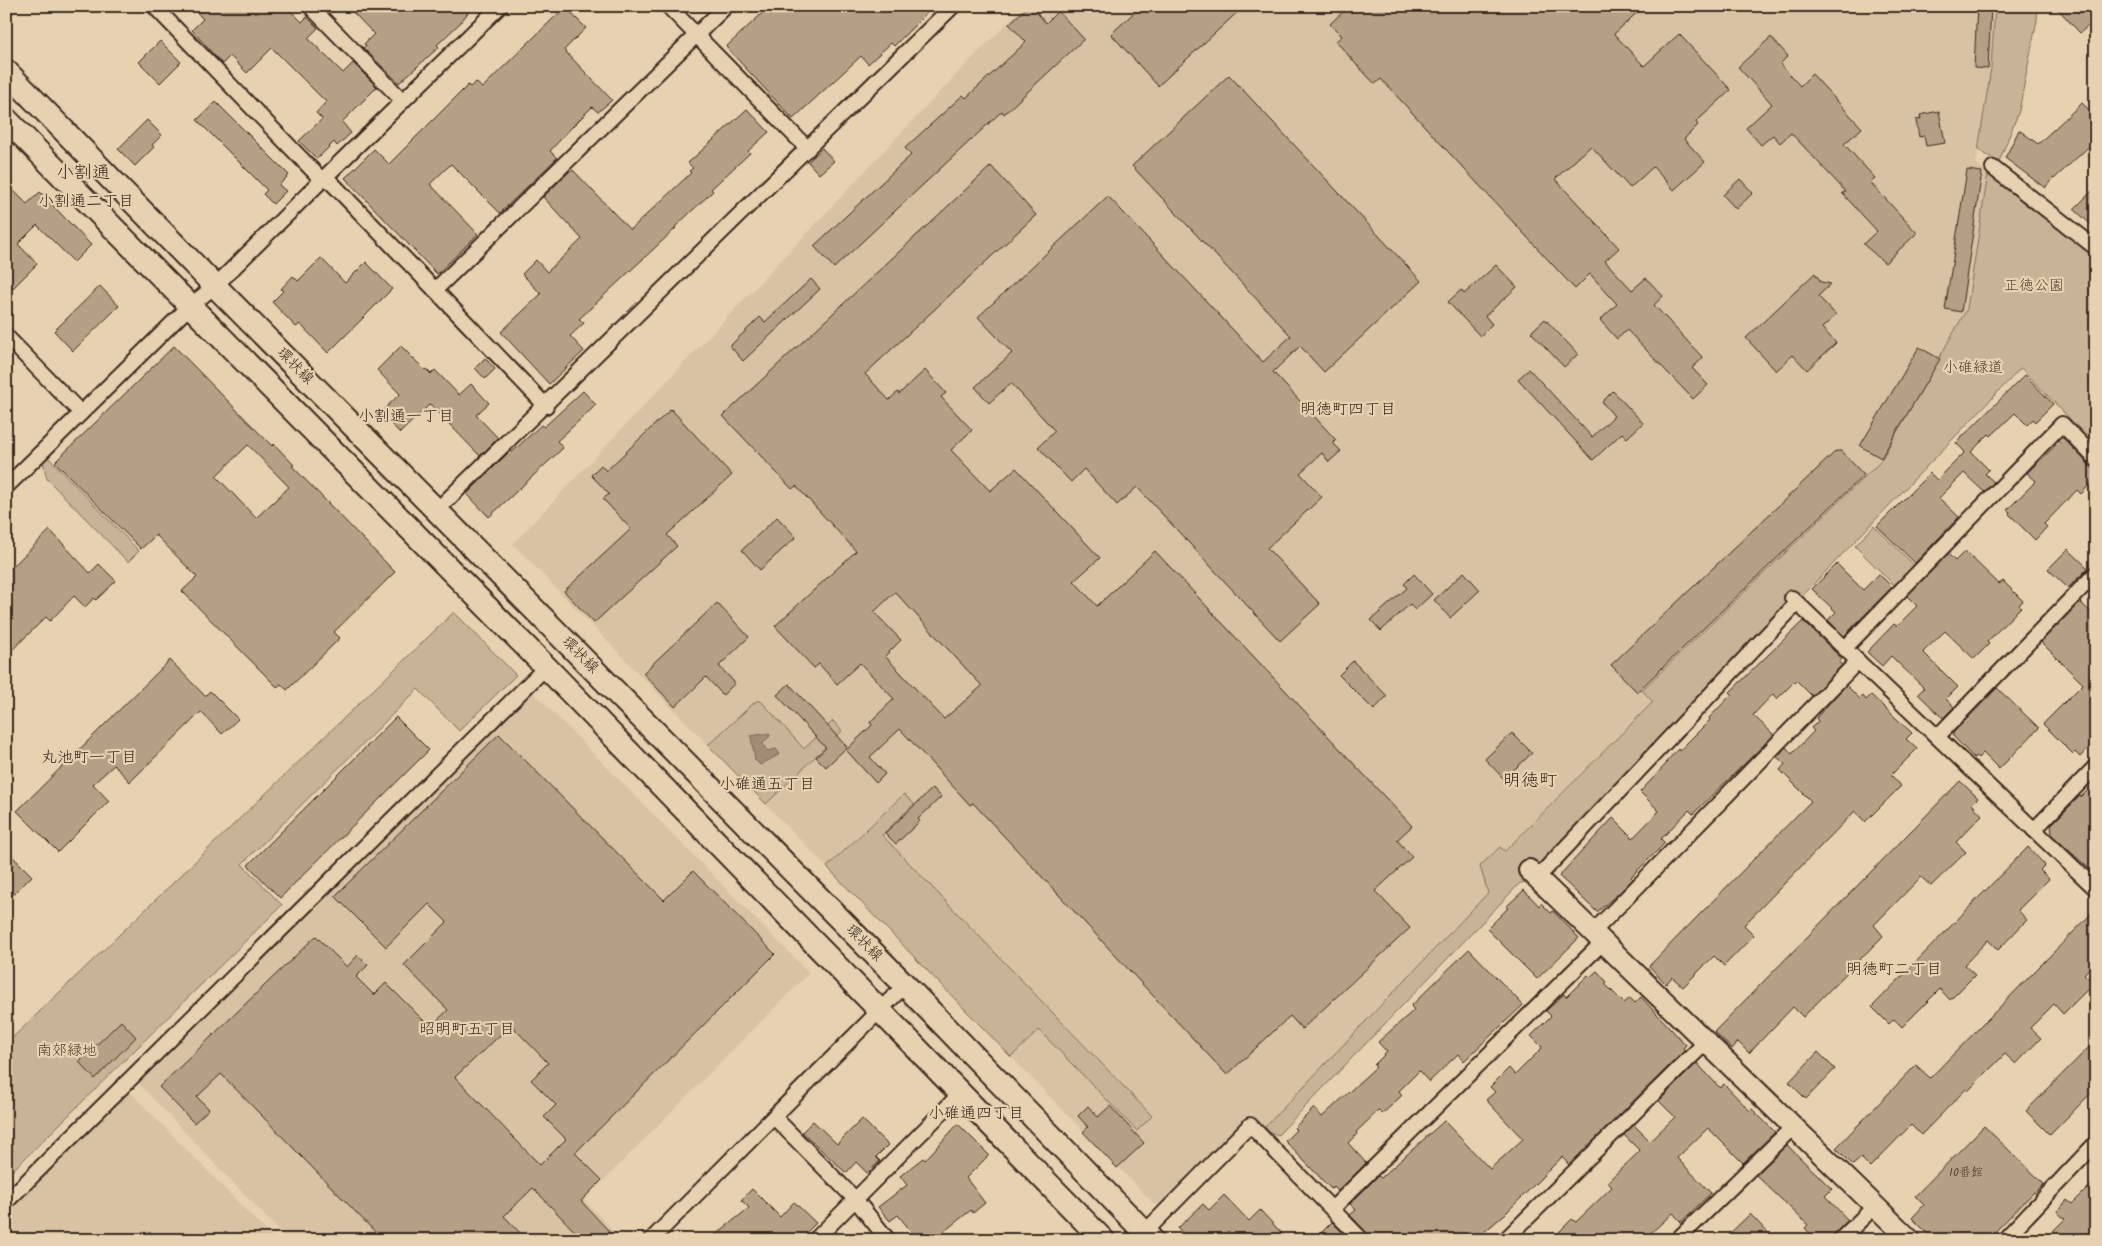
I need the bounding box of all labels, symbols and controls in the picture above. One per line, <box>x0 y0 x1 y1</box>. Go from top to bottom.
district label: 小割通 <box>56 159 110 188</box>
district label: 小割通二丁目 <box>38 189 134 214</box>
park label: 正徳公園 <box>2004 274 2064 298</box>
street label: 環状線 <box>271 342 319 390</box>
park label: 小碓緑道 <box>1943 356 2003 380</box>
district label: 明徳町四丁目 <box>1300 397 1396 422</box>
district label: 小割通一丁目 <box>358 404 454 429</box>
street label: 環状線 <box>556 631 604 679</box>
district label: 丸池町一丁目 <box>41 745 137 770</box>
district label: 明徳町 <box>1503 767 1557 796</box>
district label: 小碓通五丁目 <box>719 772 815 797</box>
street label: 環状線 <box>840 919 888 967</box>
district label: 明徳町二丁目 <box>1846 957 1942 982</box>
district label: 昭明町五丁目 <box>419 1017 515 1042</box>
park label: 南郊緑地 <box>37 1039 97 1063</box>
district label: 小碓通四丁目 <box>928 1101 1024 1126</box>
house number: 10番館 <box>1949 1163 1983 1182</box>

